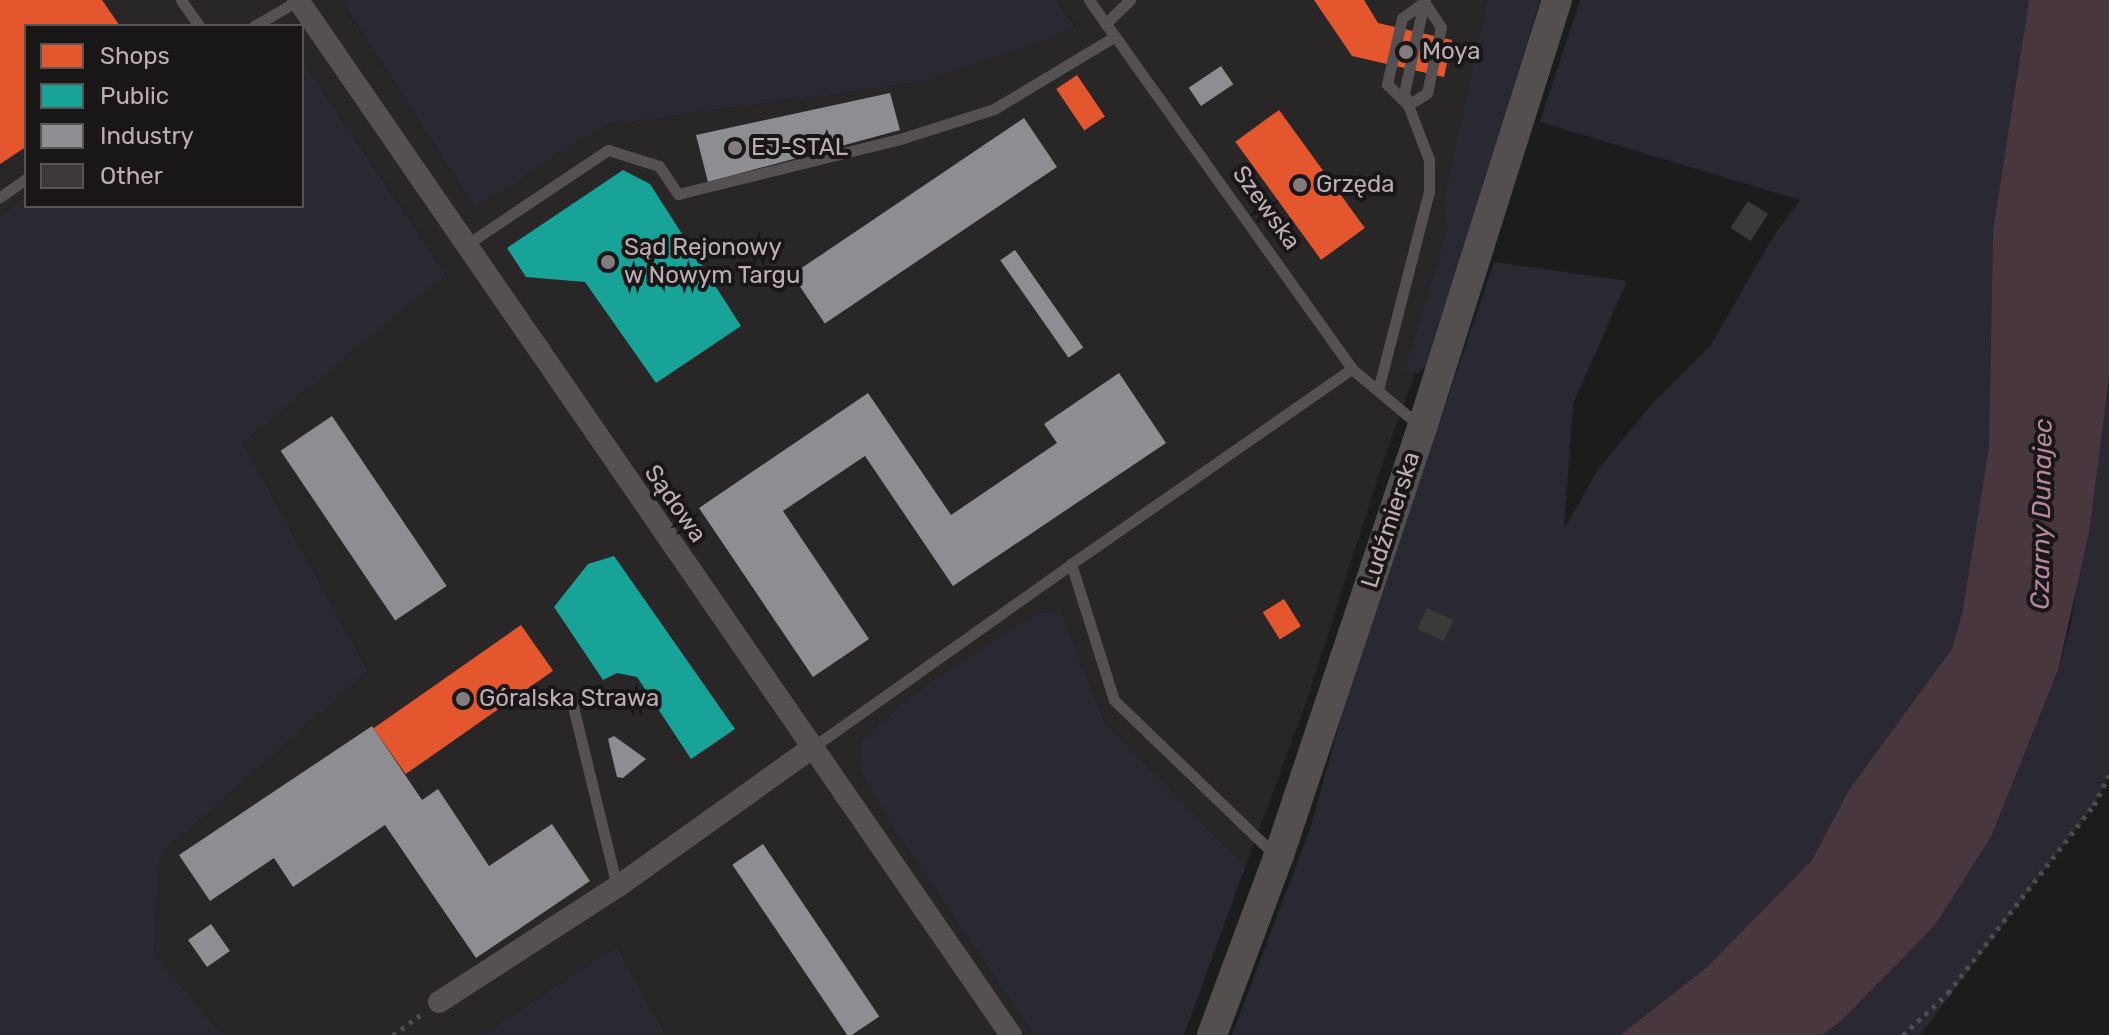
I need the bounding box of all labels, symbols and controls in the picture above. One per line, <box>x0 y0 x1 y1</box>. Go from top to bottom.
legend <box>24 24 304 208</box>
place label: Moya <box>1422 38 1480 66</box>
text: Shops <box>100 42 170 70</box>
marker: Moya <box>1397 43 1415 61</box>
text: Public <box>100 82 169 110</box>
text: Industry <box>100 122 194 150</box>
place label: EJ-STAL <box>751 134 848 162</box>
marker: EJ-STAL <box>726 139 744 157</box>
street label: Szewska <box>1226 160 1306 256</box>
text: Other <box>100 162 163 190</box>
place label: Grzęda <box>1316 171 1395 199</box>
marker: Grzęda <box>1291 176 1309 194</box>
place label: Sąd Rejonowy w Nowym Targu <box>624 234 802 290</box>
marker: Sąd Rejonowy w Nowym Targu <box>599 253 617 271</box>
water label: Czarny Dunajec <box>2025 418 2059 610</box>
street label: Ludźmierska <box>1355 448 1427 592</box>
street label: Sądowa <box>638 460 712 548</box>
place label: Góralska Strawa <box>479 685 659 713</box>
marker: Góralska Strawa <box>454 690 472 708</box>

